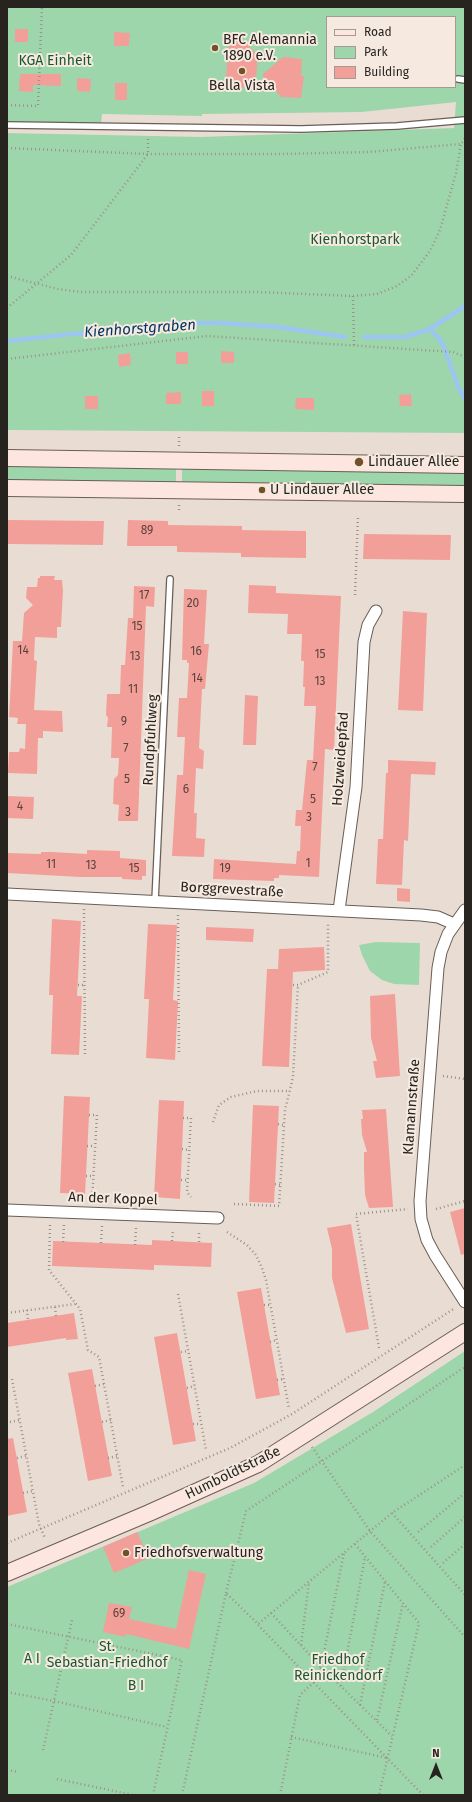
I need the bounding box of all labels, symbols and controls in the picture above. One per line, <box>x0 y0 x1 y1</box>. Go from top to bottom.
legend <box>326 16 456 88</box>
text: Road <box>364 25 392 39</box>
place label: BFC Alemannia 1890 e.V. <box>223 32 317 64</box>
marker: BFC Alemannia 1890 e.V. <box>210 43 220 53</box>
text: Park <box>364 45 388 59</box>
park label: KGA Einheit <box>18 53 92 69</box>
text: Building <box>364 65 409 79</box>
marker: Bella Vista <box>237 66 247 76</box>
place label: Bella Vista <box>209 78 275 94</box>
park label: Kienhorstpark <box>310 232 400 248</box>
water label: Kienhorstgraben <box>84 316 196 342</box>
place label: Lindauer Allee <box>368 454 459 470</box>
marker: Lindauer Allee <box>353 456 365 468</box>
place label: U Lindauer Allee <box>270 482 374 498</box>
marker: U Lindauer Allee <box>257 485 267 495</box>
house number: 89 <box>141 524 153 538</box>
house number: 17 <box>139 589 149 603</box>
house number: 20 <box>187 597 199 611</box>
house number: 15 <box>131 620 143 634</box>
house number: 14 <box>17 644 29 658</box>
house number: 16 <box>190 645 202 659</box>
house number: 15 <box>314 648 326 662</box>
house number: 13 <box>129 650 141 664</box>
house number: 14 <box>191 672 203 686</box>
house number: 13 <box>314 675 326 689</box>
house number: 11 <box>128 683 138 697</box>
street label: Rundpfuhlweg <box>140 694 162 786</box>
street label: Holzweidepfad <box>329 711 353 807</box>
house number: 9 <box>121 715 127 729</box>
house number: 7 <box>123 742 129 756</box>
house number: 7 <box>312 761 318 775</box>
house number: 5 <box>124 773 130 787</box>
house number: 6 <box>183 783 189 797</box>
house number: 5 <box>310 793 316 807</box>
house number: 4 <box>17 800 23 814</box>
house number: 3 <box>125 806 131 820</box>
house number: 3 <box>306 811 312 825</box>
house number: 1 <box>305 857 311 871</box>
house number: 11 <box>46 858 56 872</box>
house number: 13 <box>85 859 97 873</box>
house number: 15 <box>128 862 140 876</box>
house number: 19 <box>219 862 231 876</box>
street label: Borggrevestraße <box>180 879 284 901</box>
street label: Klamannstraße <box>400 1059 424 1155</box>
street label: An der Koppel <box>68 1189 158 1209</box>
street label: Humboldtstraße <box>183 1443 283 1503</box>
place label: Friedhofsverwaltung <box>134 1545 263 1561</box>
marker: Friedhofsverwaltung <box>121 1548 131 1558</box>
house number: 69 <box>113 1607 125 1621</box>
park label: St. Sebastian-Friedhof <box>47 1639 167 1672</box>
park label: A I <box>24 1651 40 1667</box>
park label: Friedhof Reinickendorf <box>294 1652 382 1684</box>
park label: B I <box>128 1678 144 1694</box>
north arrow <box>416 1746 456 1786</box>
text: N <box>432 1747 440 1760</box>

